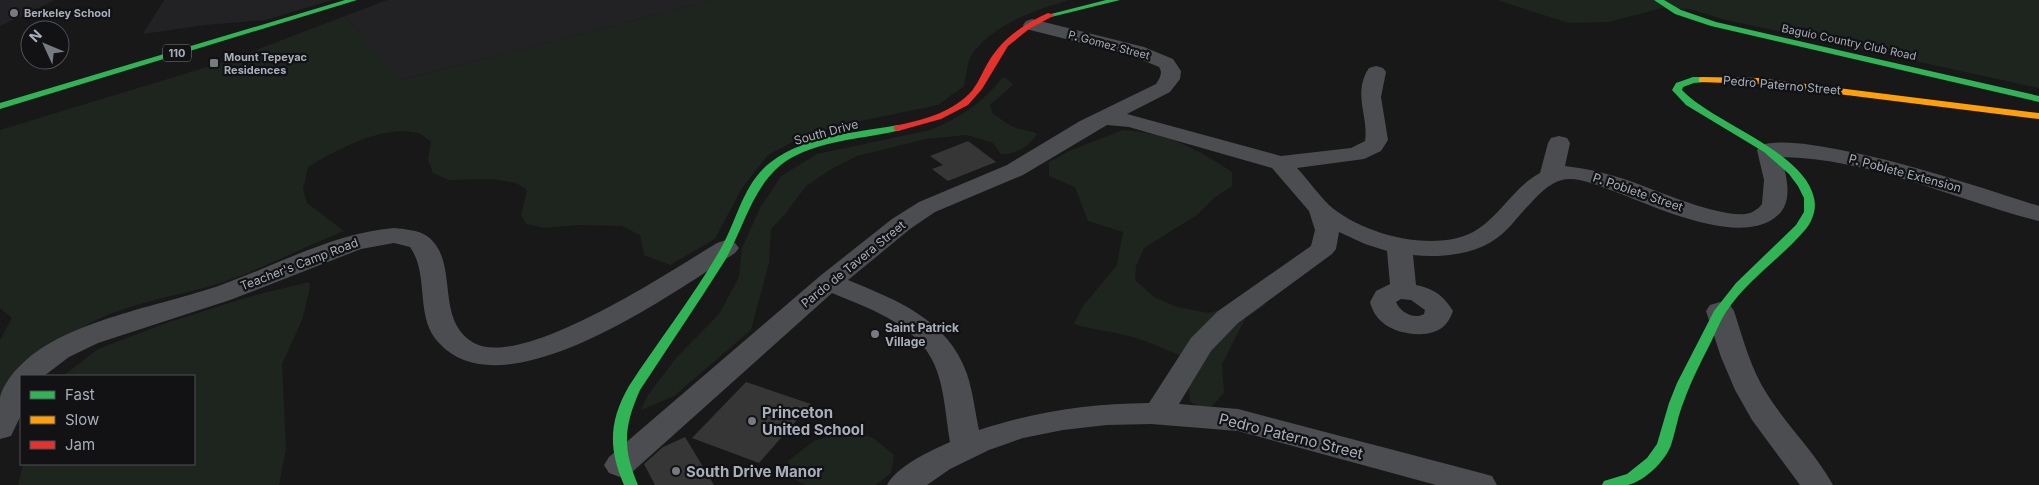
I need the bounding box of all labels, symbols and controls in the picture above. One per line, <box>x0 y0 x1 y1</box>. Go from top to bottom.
place label: Berkeley School <box>24 6 111 20</box>
marker: Berkeley School <box>8 7 20 19</box>
north arrow <box>20 20 70 70</box>
street label: Baguio Country Club Road <box>1780 21 1918 63</box>
text: N <box>25 26 45 45</box>
street label: P. Gomez Street <box>1067 27 1152 63</box>
road number: 110 <box>163 44 191 62</box>
place label: Mount Tepeyac Residences <box>224 50 308 77</box>
marker: Mount Tepeyac Residences <box>208 57 220 69</box>
street label: Pedro Paterno Street <box>1722 72 1842 98</box>
street label: South Drive <box>792 116 860 148</box>
street label: P. Poblete Extension <box>1847 151 1963 195</box>
street label: P. Poblete Street <box>1591 170 1685 214</box>
street label: Pardo de Tavera Street <box>798 217 908 311</box>
street label: Teacher's Camp Road <box>238 235 360 293</box>
place label: Saint Patrick Village <box>885 320 959 349</box>
marker: Saint Patrick Village <box>869 328 881 340</box>
legend <box>20 375 195 465</box>
text: Fast <box>65 385 95 404</box>
place label: Princeton United School <box>762 403 864 439</box>
street label: Pedro Paterno Street <box>1217 409 1365 463</box>
text: Slow <box>65 410 99 429</box>
marker: Princeton United School <box>746 415 758 427</box>
text: Jam <box>65 435 95 454</box>
place label: South Drive Manor <box>686 462 822 481</box>
marker: South Drive Manor <box>670 465 682 477</box>

